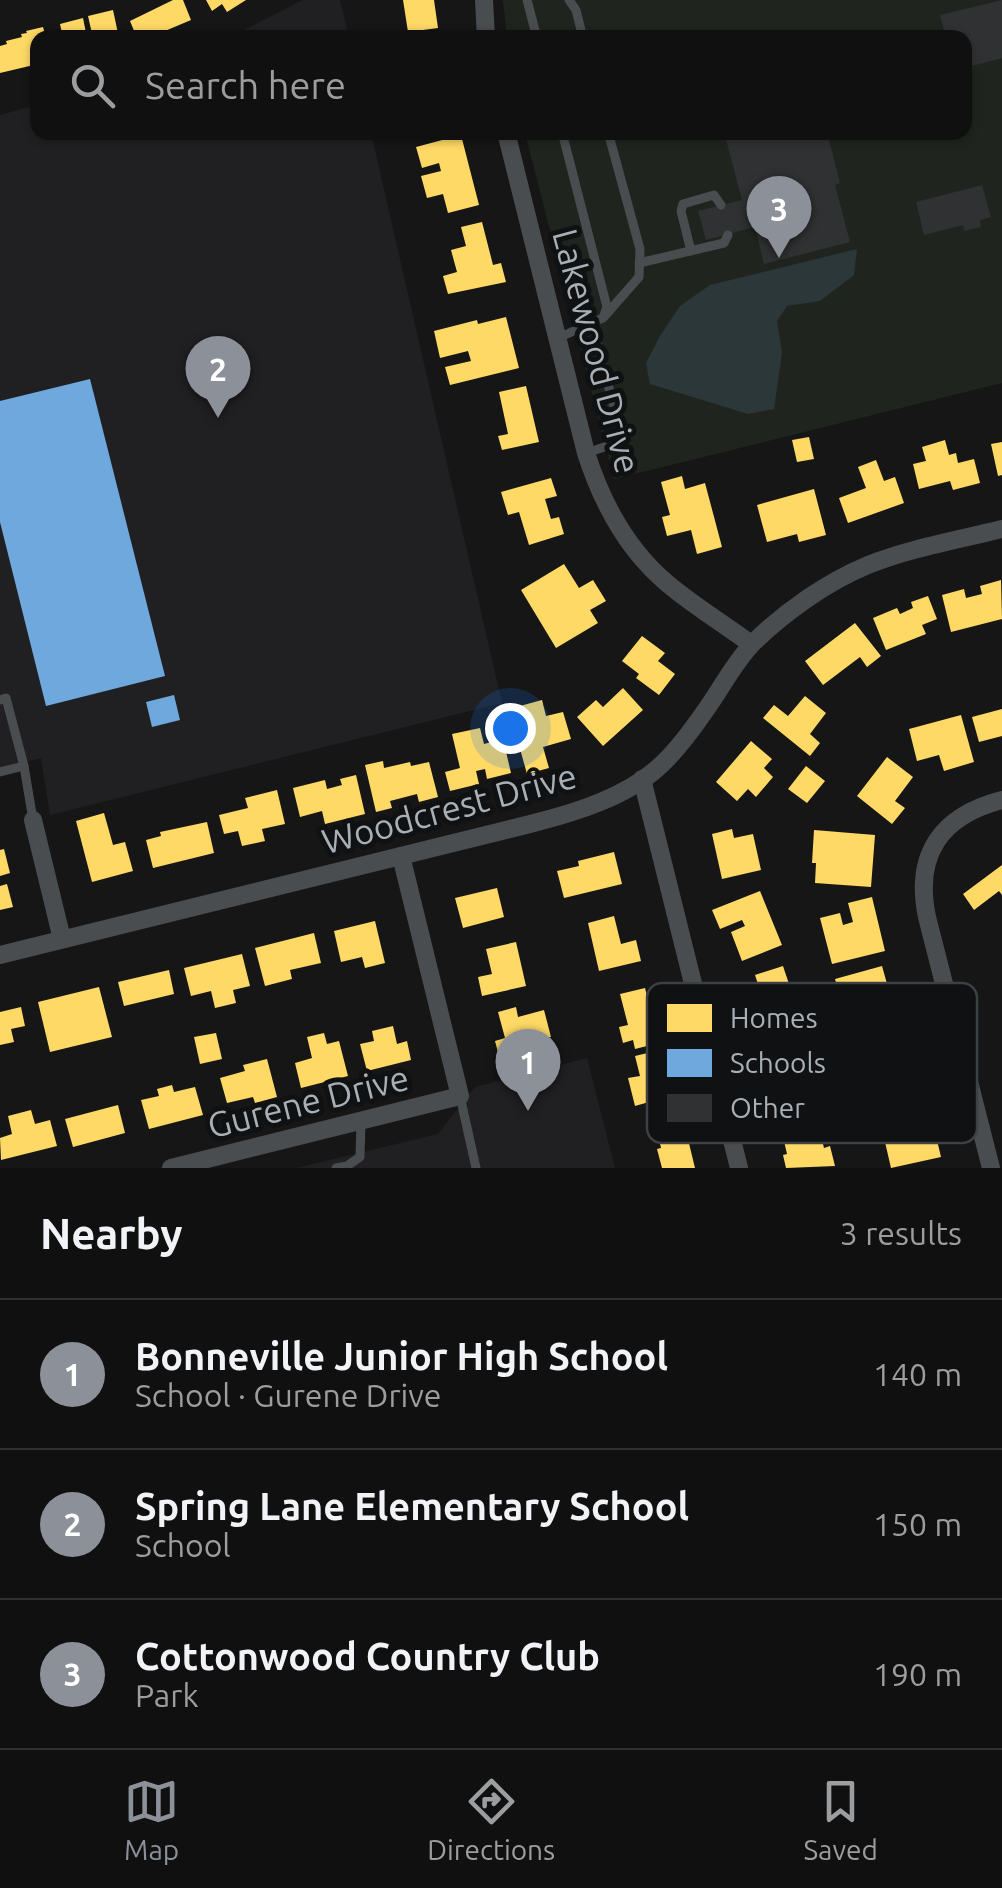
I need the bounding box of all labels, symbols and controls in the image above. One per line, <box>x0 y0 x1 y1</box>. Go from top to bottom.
search box <box>30 30 972 140</box>
icon: search <box>65 58 120 113</box>
text: Search here <box>145 64 346 106</box>
pin: 3 <box>746 176 812 258</box>
street label: Lakewood Drive <box>545 224 649 478</box>
pin: 2 <box>186 336 250 418</box>
your location <box>485 703 536 754</box>
street label: Woodcrest Drive <box>317 755 581 861</box>
legend <box>647 983 977 1143</box>
text: Homes <box>730 1002 818 1033</box>
pin: 1 <box>496 1028 560 1111</box>
text: Schools <box>730 1047 826 1078</box>
street label: Gurene Drive <box>203 1057 413 1145</box>
text: Other <box>730 1092 805 1123</box>
text: Nearby <box>40 1210 183 1257</box>
text: 3 results <box>840 1215 962 1251</box>
text: Bonneville Junior High School <box>135 1335 668 1377</box>
text: 1 <box>63 1356 82 1392</box>
text: 140 m <box>873 1356 962 1392</box>
text: School · Gurene Drive <box>135 1377 441 1413</box>
text: Spring Lane Elementary School <box>135 1485 689 1527</box>
text: 2 <box>63 1506 82 1542</box>
text: 150 m <box>873 1506 962 1542</box>
text: School <box>135 1527 231 1563</box>
text: Cottonwood Country Club <box>135 1635 600 1677</box>
text: 3 <box>63 1656 82 1692</box>
text: 190 m <box>873 1656 962 1692</box>
text: Park <box>135 1677 199 1713</box>
tab: Map <box>124 1774 179 1865</box>
tab: Directions <box>427 1774 555 1865</box>
tab: Saved <box>803 1774 878 1865</box>

